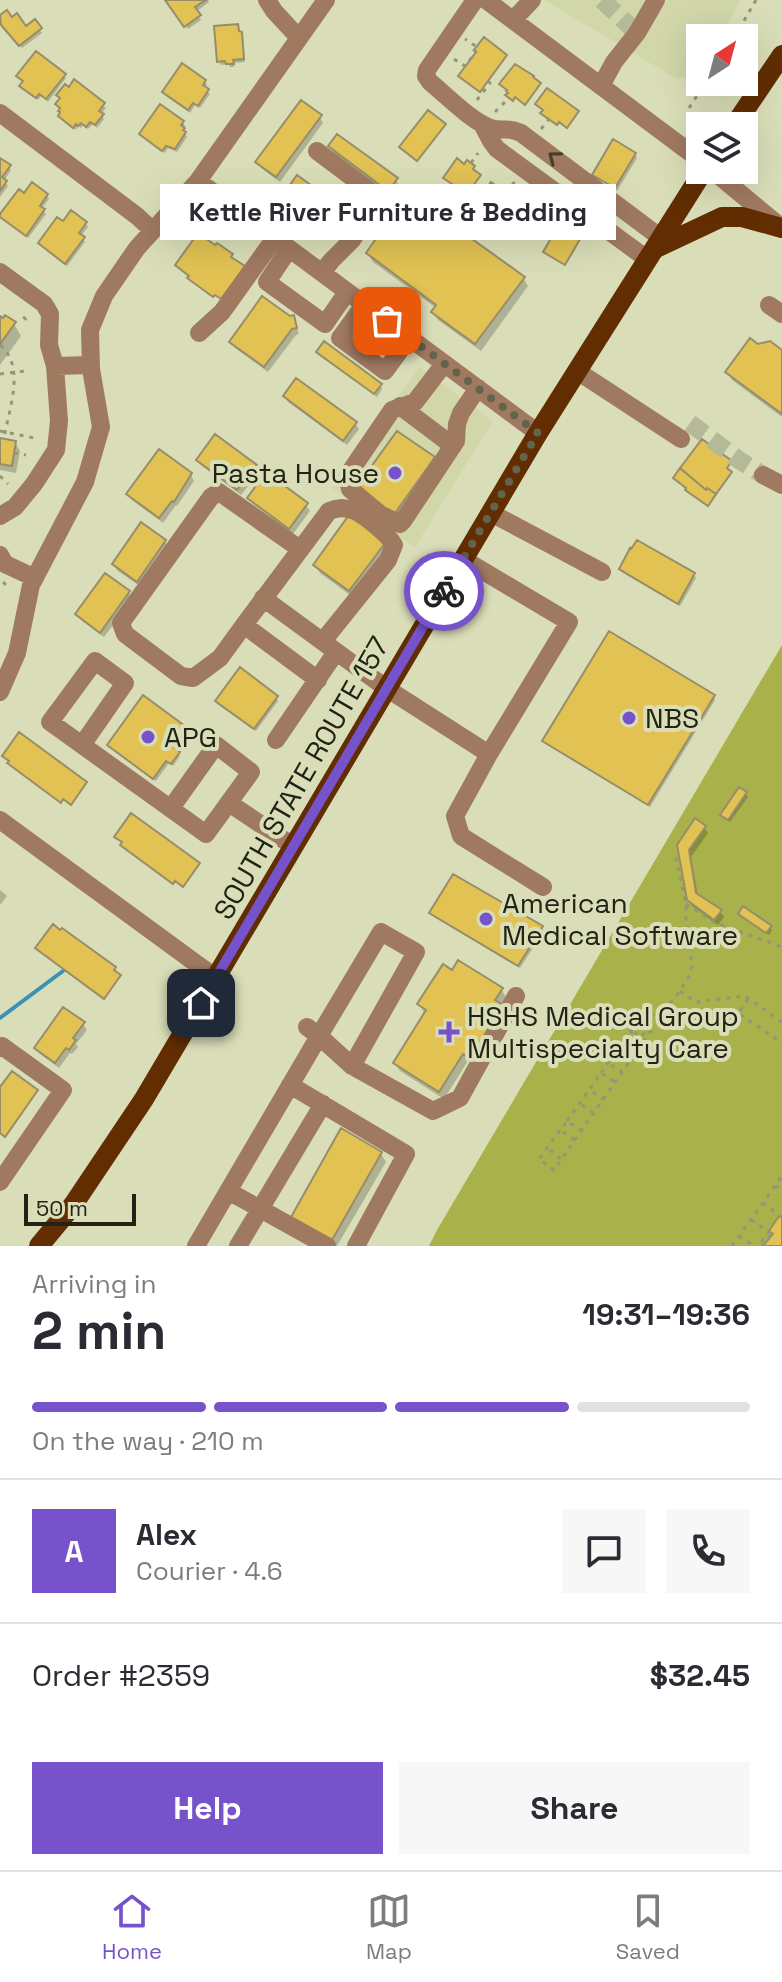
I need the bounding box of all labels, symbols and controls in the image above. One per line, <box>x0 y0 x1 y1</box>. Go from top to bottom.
north arrow <box>686 24 758 96</box>
map controls <box>686 24 758 184</box>
button: layers <box>686 112 758 184</box>
one-way arrow <box>548 153 563 167</box>
callout: Kettle River Furniture & Bedding <box>159 185 615 241</box>
text: Kettle River Furniture & Bedding <box>189 195 587 229</box>
pin <box>353 287 421 355</box>
icon: bag <box>365 299 409 343</box>
place label: Pasta House <box>212 455 379 491</box>
marker: Pasta House <box>386 464 404 482</box>
courier <box>404 551 484 631</box>
icon: bike <box>422 569 466 613</box>
street label: SOUTH STATE ROUTE 157 <box>205 630 397 926</box>
place label: NBS <box>645 700 699 736</box>
marker: NBS <box>620 709 638 727</box>
place label: APG <box>164 719 217 755</box>
marker: APG <box>139 728 157 746</box>
place label: American Medical Software <box>502 885 738 953</box>
marker: American Medical Software <box>477 910 495 928</box>
pin <box>167 969 235 1037</box>
icon: home <box>179 981 223 1025</box>
place label: HSHS Medical Group Multispecialty Care <box>467 998 739 1066</box>
marker: HSHS Medical Group Multispecialty Care <box>438 1021 460 1043</box>
scale bar <box>24 1190 136 1226</box>
text: 50 m <box>36 1194 88 1222</box>
text: Arriving in <box>32 1267 156 1301</box>
text: 19:31–19:36 <box>582 1295 750 1334</box>
text: 2 min <box>32 1298 166 1364</box>
text: On the way · 210 m <box>32 1424 264 1458</box>
button: chat <box>562 1509 646 1593</box>
button: phone <box>666 1509 750 1593</box>
text: Alex <box>136 1515 197 1554</box>
text: A <box>64 1532 84 1571</box>
text: Courier · 4.6 <box>136 1554 283 1588</box>
text: Order #2359 <box>32 1656 210 1695</box>
text: $32.45 <box>650 1656 750 1695</box>
button: Help <box>32 1762 383 1854</box>
button: Share <box>399 1762 750 1854</box>
tab: Home <box>102 1889 162 1965</box>
tab: Map <box>366 1889 412 1965</box>
tab: Saved <box>616 1889 680 1965</box>

